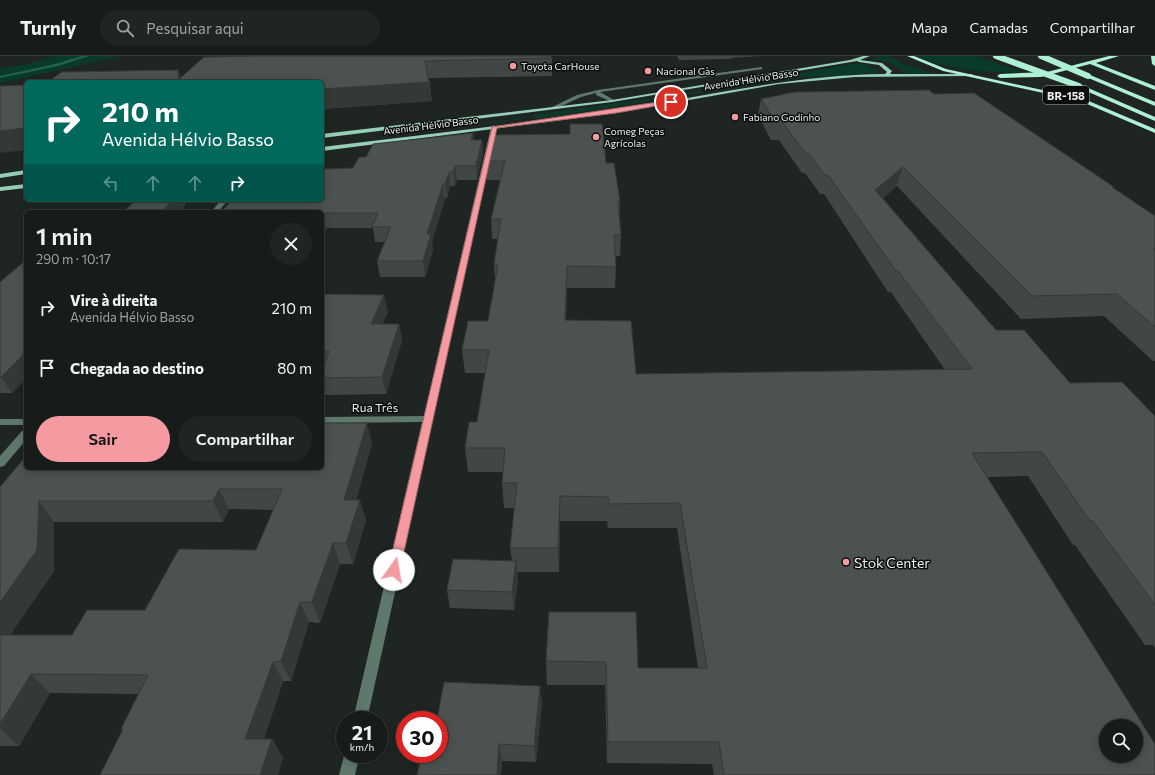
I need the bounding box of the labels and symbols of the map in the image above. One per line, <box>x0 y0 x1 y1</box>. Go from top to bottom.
place label: Toyota CarHouse <box>521 60 600 72</box>
marker: Toyota CarHouse <box>508 61 518 71</box>
place label: Nacional Gàs <box>656 65 715 77</box>
marker: Nacional Gàs <box>643 66 653 76</box>
street label: Avenida Hélvio Basso <box>703 66 799 92</box>
pin <box>654 85 688 119</box>
road number: BR-158 <box>1043 86 1089 104</box>
place label: Fabiano Godinho <box>743 111 820 123</box>
marker: Fabiano Godinho <box>730 112 740 122</box>
street label: Avenida Hélvio Basso <box>383 113 479 137</box>
place label: Comeg Peças Agrícolas <box>604 125 665 149</box>
marker: Comeg Peças Agrícolas <box>591 132 601 142</box>
street label: Rua Três <box>352 400 398 414</box>
position arrow <box>373 549 415 591</box>
place label: Stok Center <box>854 554 930 571</box>
marker: Stok Center <box>841 557 851 567</box>
speed limit sign: 30 <box>396 711 448 763</box>

